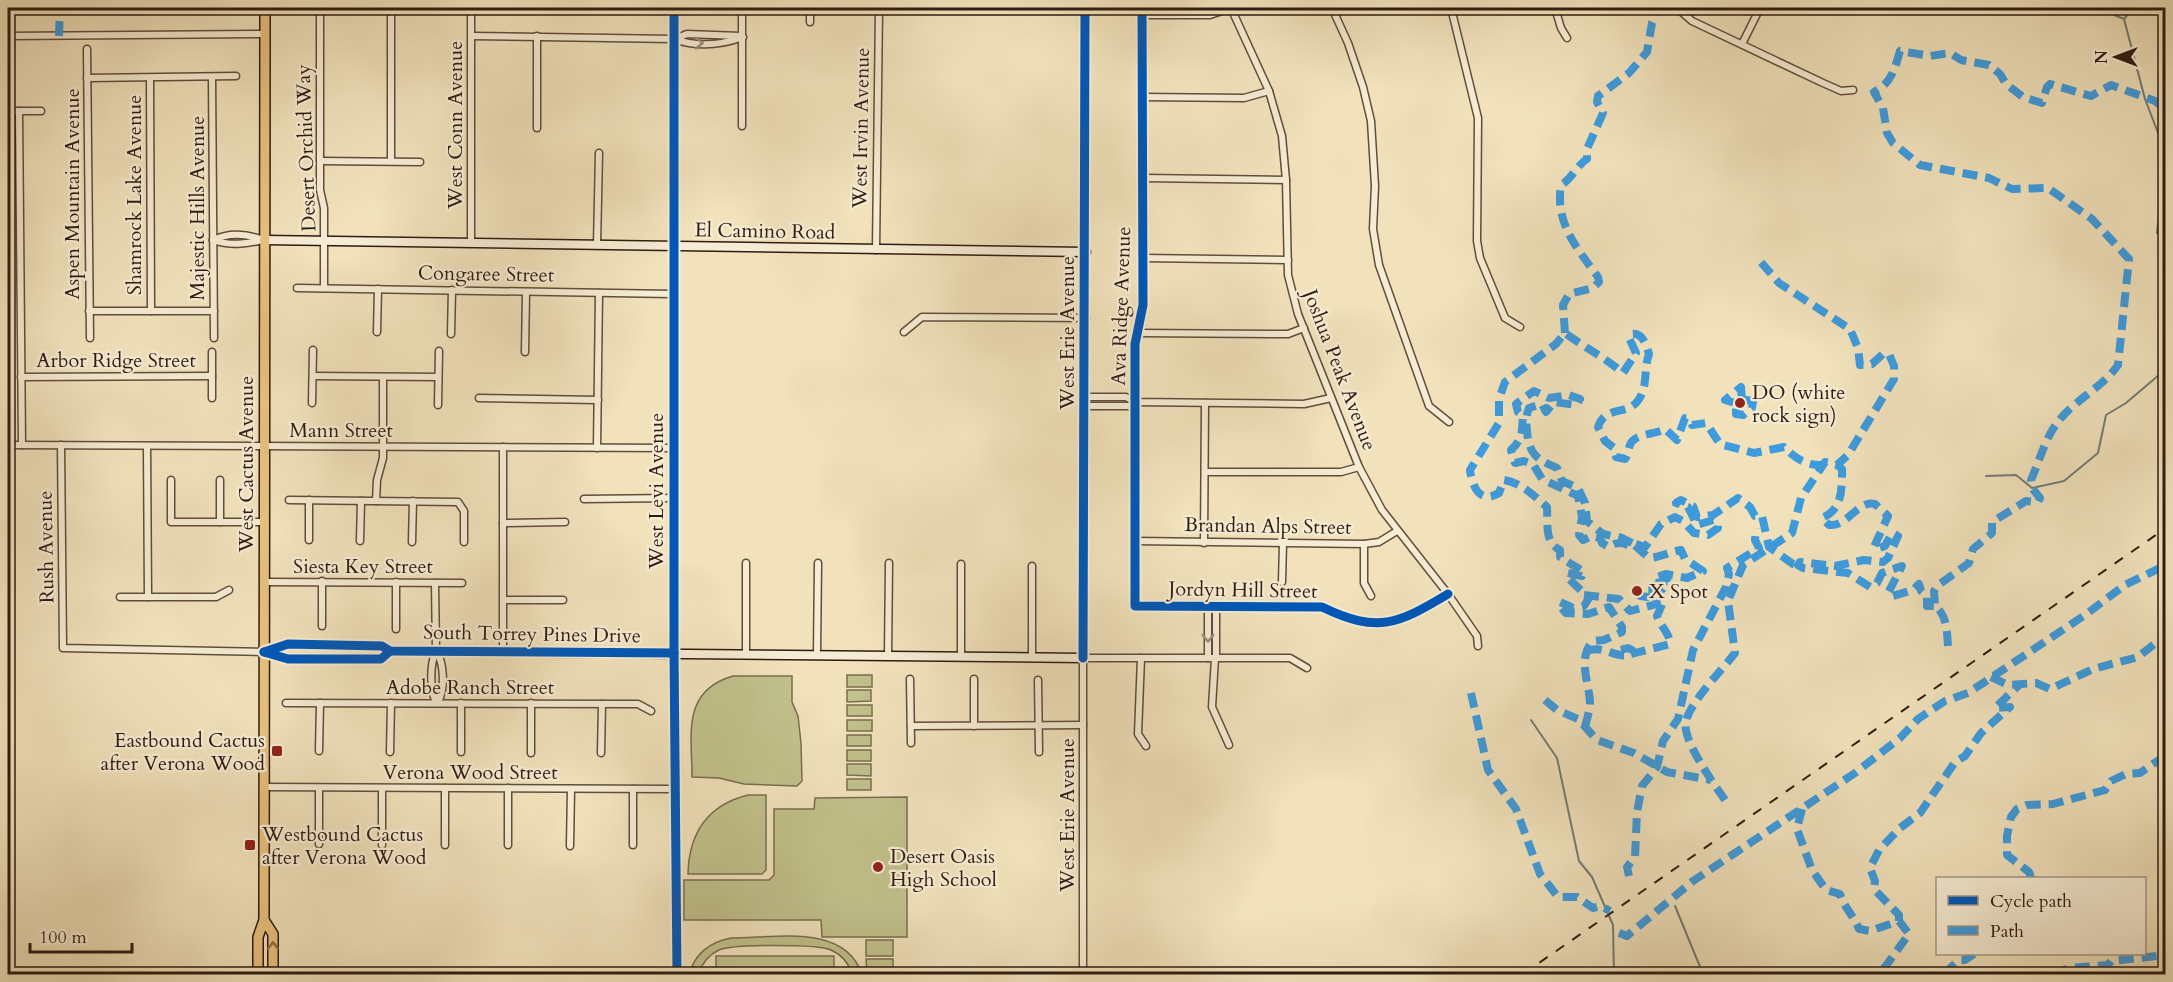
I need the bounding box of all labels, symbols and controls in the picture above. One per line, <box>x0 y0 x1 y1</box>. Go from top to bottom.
north arrow <box>2086 27 2146 87</box>
one-way arrow <box>695 37 704 49</box>
street label: West Conn Avenue <box>442 41 469 210</box>
street label: West Irvin Avenue <box>846 47 876 210</box>
text: N <box>2091 50 2113 64</box>
street label: Desert Orchid Way <box>290 63 322 232</box>
street label: Aspen Mountain Avenue <box>59 88 86 300</box>
street label: Shamrock Lake Avenue <box>121 95 148 295</box>
street label: Majestic Hills Avenue <box>184 116 211 300</box>
street label: El Camino Road <box>694 216 836 246</box>
street label: Ava Ridge Avenue <box>1105 226 1137 386</box>
street label: West Erie Avenue <box>1054 256 1081 411</box>
street label: Congaree Street <box>418 259 555 289</box>
street label: Joshua Peak Avenue <box>1296 283 1383 455</box>
street label: Arbor Ridge Street <box>36 347 197 374</box>
street label: West Cactus Avenue <box>233 376 260 553</box>
place label: DO (white rock sign) <box>1752 379 1845 429</box>
marker: DO (white rock sign) <box>1733 396 1747 410</box>
street label: West Levi Avenue <box>643 413 670 570</box>
street label: Mann Street <box>289 417 394 444</box>
street label: Rush Avenue <box>32 490 60 604</box>
street label: Brandan Alps Street <box>1184 511 1352 541</box>
street label: Siesta Key Street <box>293 553 434 580</box>
street label: Jordyn Hill Street <box>1165 575 1318 605</box>
place label: X Spot <box>1649 578 1709 605</box>
marker: X Spot <box>1630 584 1644 598</box>
street label: South Torrey Pines Drive <box>423 619 641 649</box>
one-way arrow <box>1202 634 1214 643</box>
street label: Adobe Ranch Street <box>386 674 555 701</box>
place label: Eastbound Cactus after Verona Wood <box>101 727 265 777</box>
street label: West Erie Avenue <box>1054 738 1081 893</box>
marker: Eastbound Cactus after Verona Wood <box>270 744 284 758</box>
street label: Verona Wood Street <box>382 759 558 786</box>
place label: Westbound Cactus after Verona Wood <box>261 821 427 871</box>
marker: Westbound Cactus after Verona Wood <box>243 838 257 852</box>
place label: Desert Oasis High School <box>890 843 997 893</box>
marker: Desert Oasis High School <box>871 860 885 874</box>
legend <box>1936 877 2146 955</box>
text: Cycle path <box>1990 889 2072 914</box>
scale bar <box>30 916 132 954</box>
text: Path <box>1990 919 2024 944</box>
text: 100 m <box>39 925 87 950</box>
one-way arrow <box>267 941 279 950</box>

